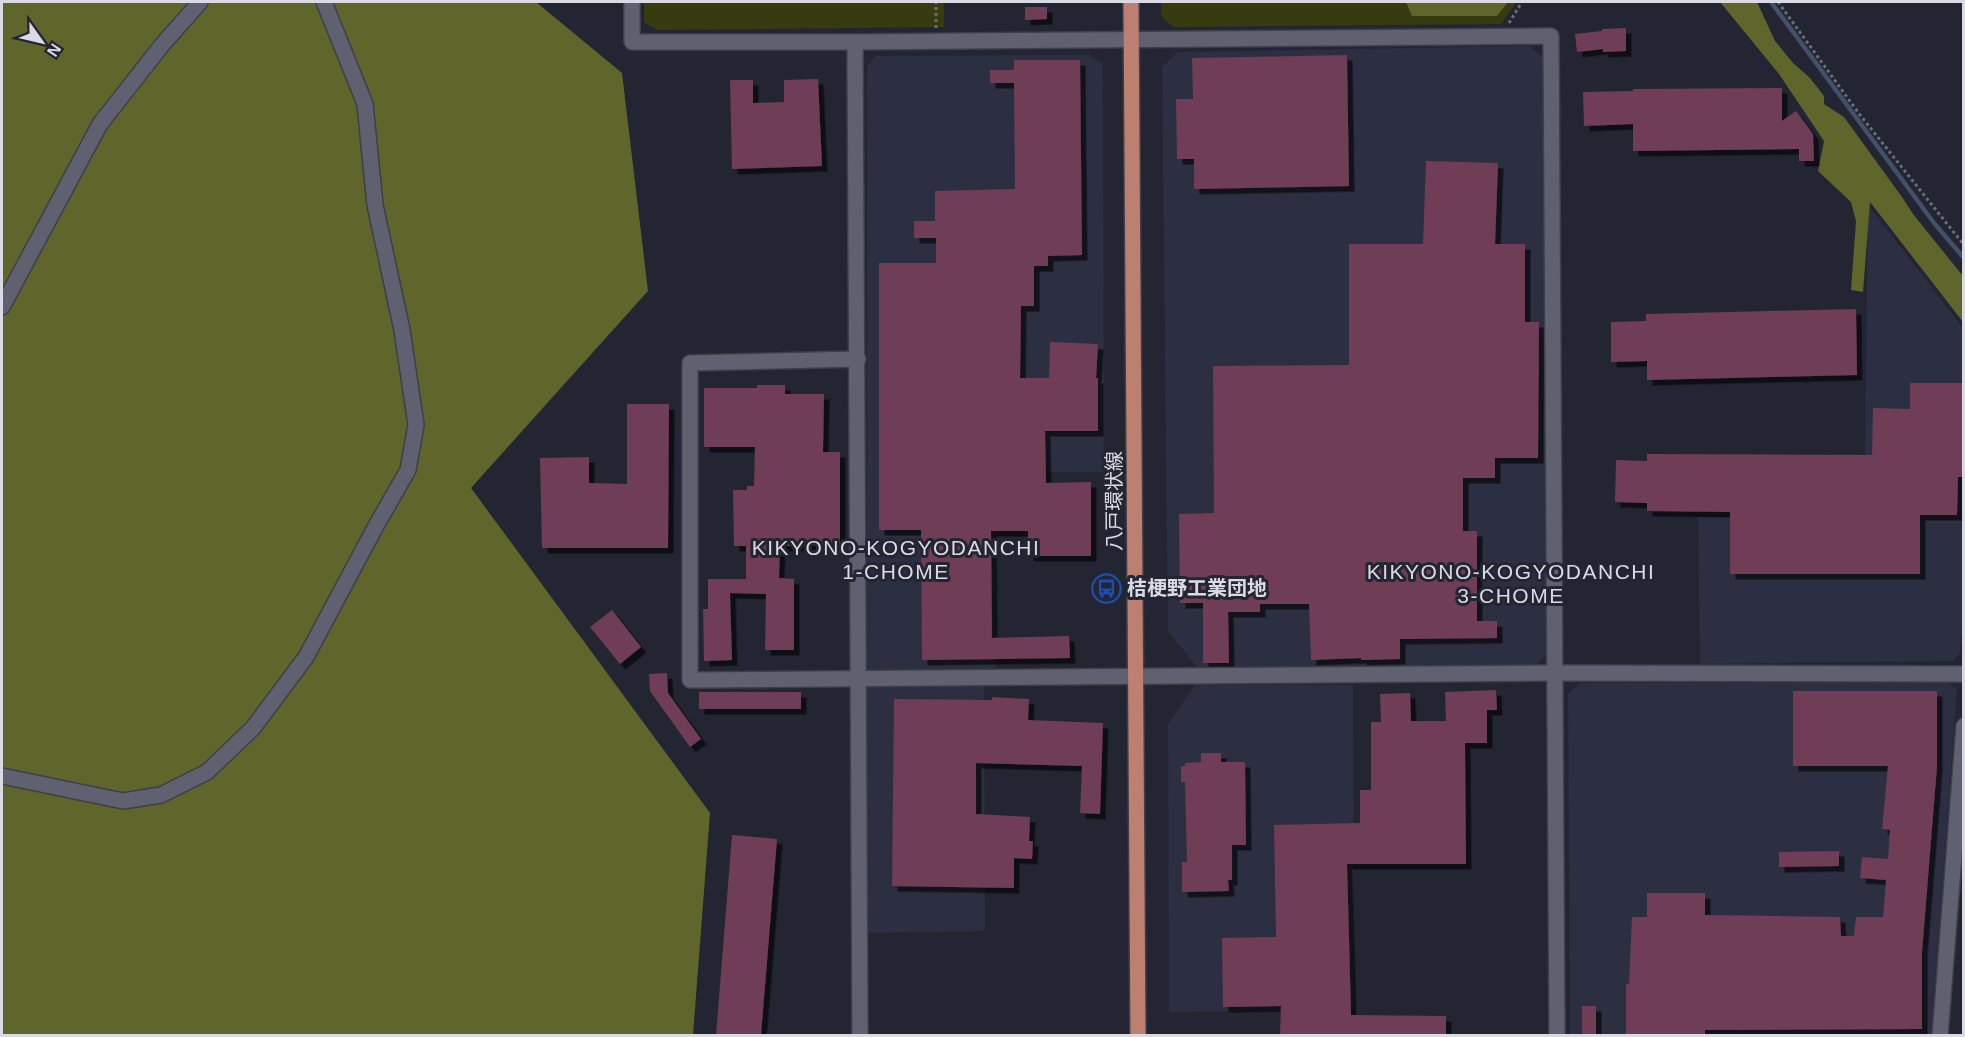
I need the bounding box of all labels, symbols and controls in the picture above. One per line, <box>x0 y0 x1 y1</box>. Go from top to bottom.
north arrow <box>12 12 72 72</box>
text: N <box>44 41 64 60</box>
street label: 八戸環状線 <box>1103 451 1125 551</box>
district label: KIKYONO-KOGYODANCHI 1-CHOME <box>752 536 1040 583</box>
district label: KIKYONO-KOGYODANCHI 3-CHOME <box>1367 560 1655 607</box>
bus stop icon: 桔梗野工業団地 <box>1090 572 1122 604</box>
place label: 桔梗野工業団地 <box>1127 577 1267 599</box>

